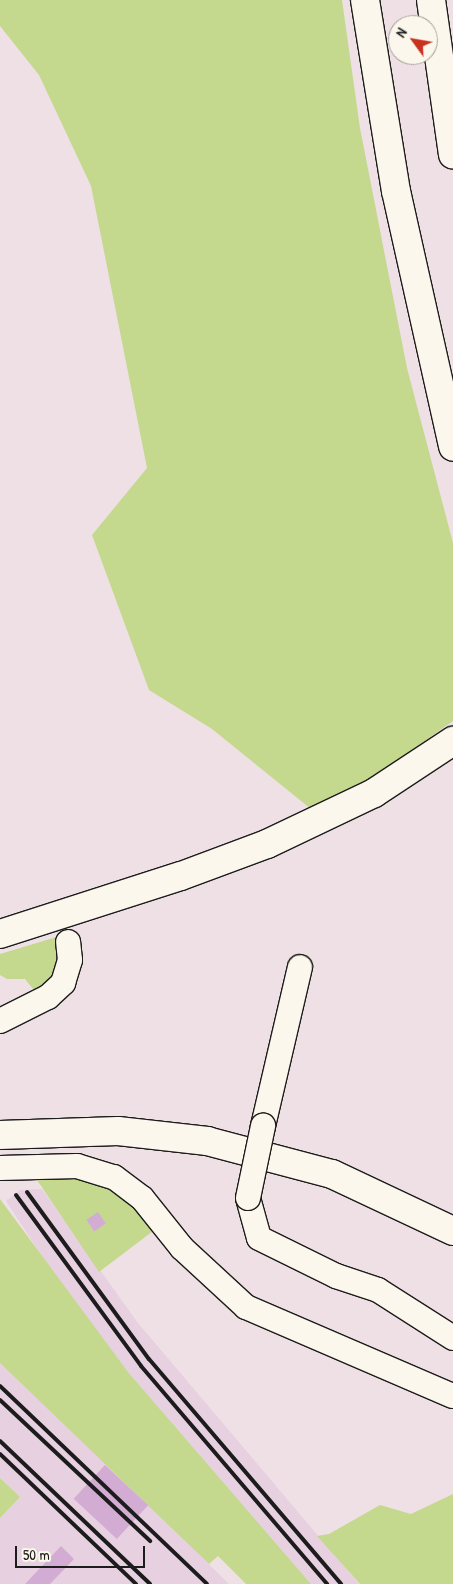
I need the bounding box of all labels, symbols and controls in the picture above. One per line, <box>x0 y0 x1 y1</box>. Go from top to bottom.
north arrow <box>388 15 438 65</box>
text: N <box>391 24 411 41</box>
scale bar <box>18 1536 148 1568</box>
text: 50 m <box>23 1544 50 1565</box>

